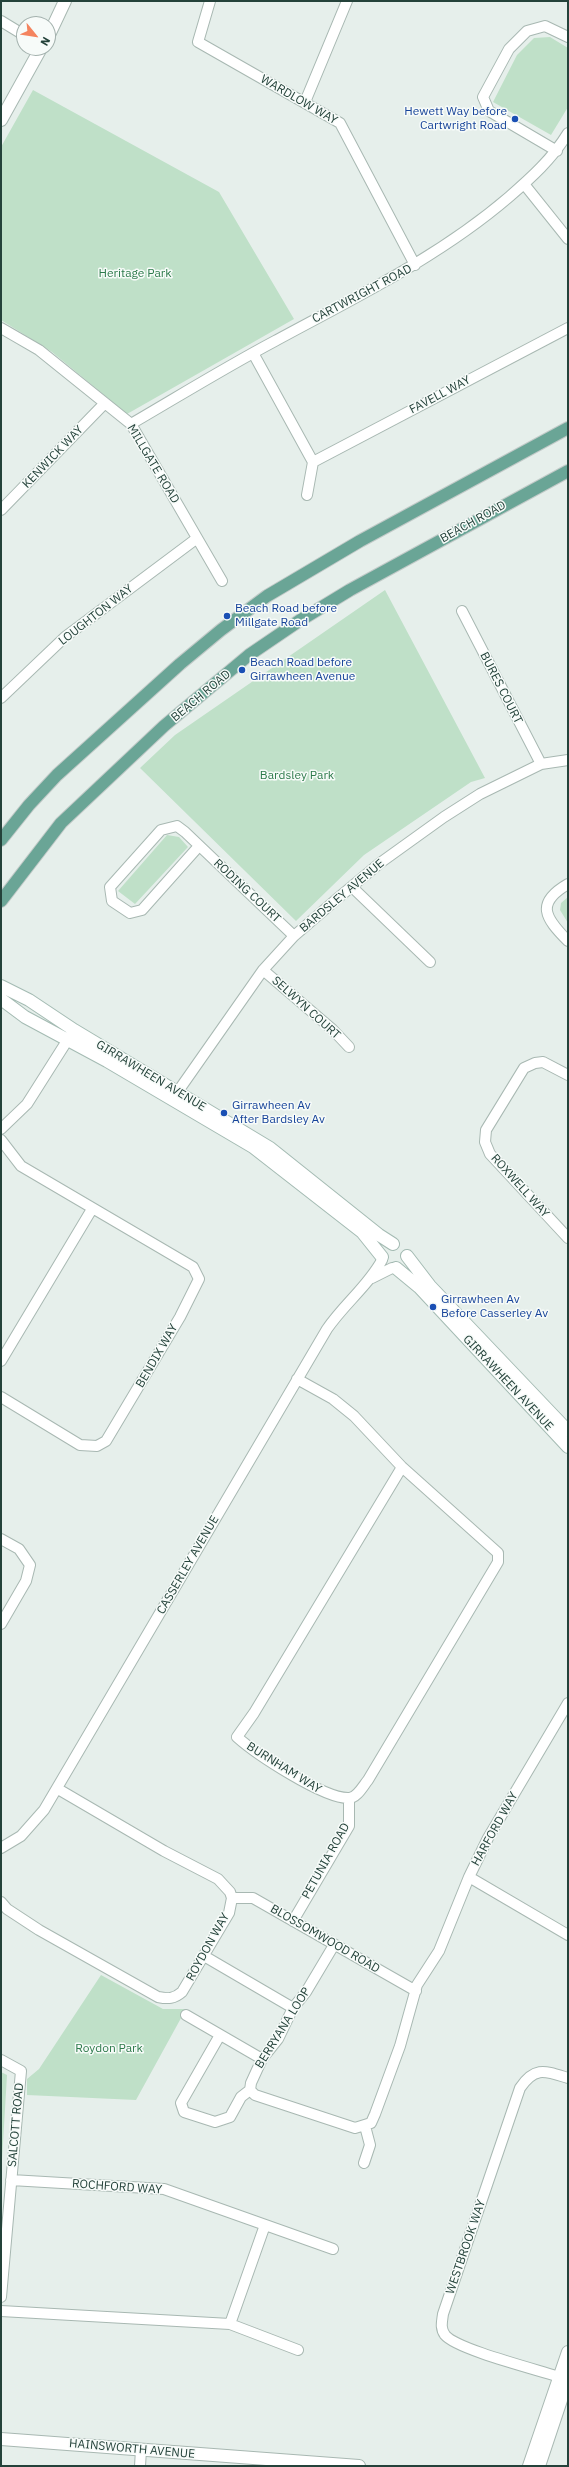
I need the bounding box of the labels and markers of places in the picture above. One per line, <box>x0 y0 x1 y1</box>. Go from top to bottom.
place label: Hewett Way before Cartwright Road <box>404 105 507 133</box>
marker: Hewett Way before Cartwright Road <box>510 114 520 124</box>
place label: Beach Road before Millgate Road <box>235 602 337 630</box>
marker: Beach Road before Millgate Road <box>222 611 232 621</box>
place label: Beach Road before Girrawheen Avenue <box>250 656 355 684</box>
marker: Beach Road before Girrawheen Avenue <box>237 665 247 675</box>
place label: Girrawheen Av After Bardsley Av <box>232 1099 325 1127</box>
marker: Girrawheen Av After Bardsley Av <box>219 1108 229 1118</box>
place label: Girrawheen Av Before Casserley Av <box>441 1293 548 1321</box>
marker: Girrawheen Av Before Casserley Av <box>428 1302 438 1312</box>

